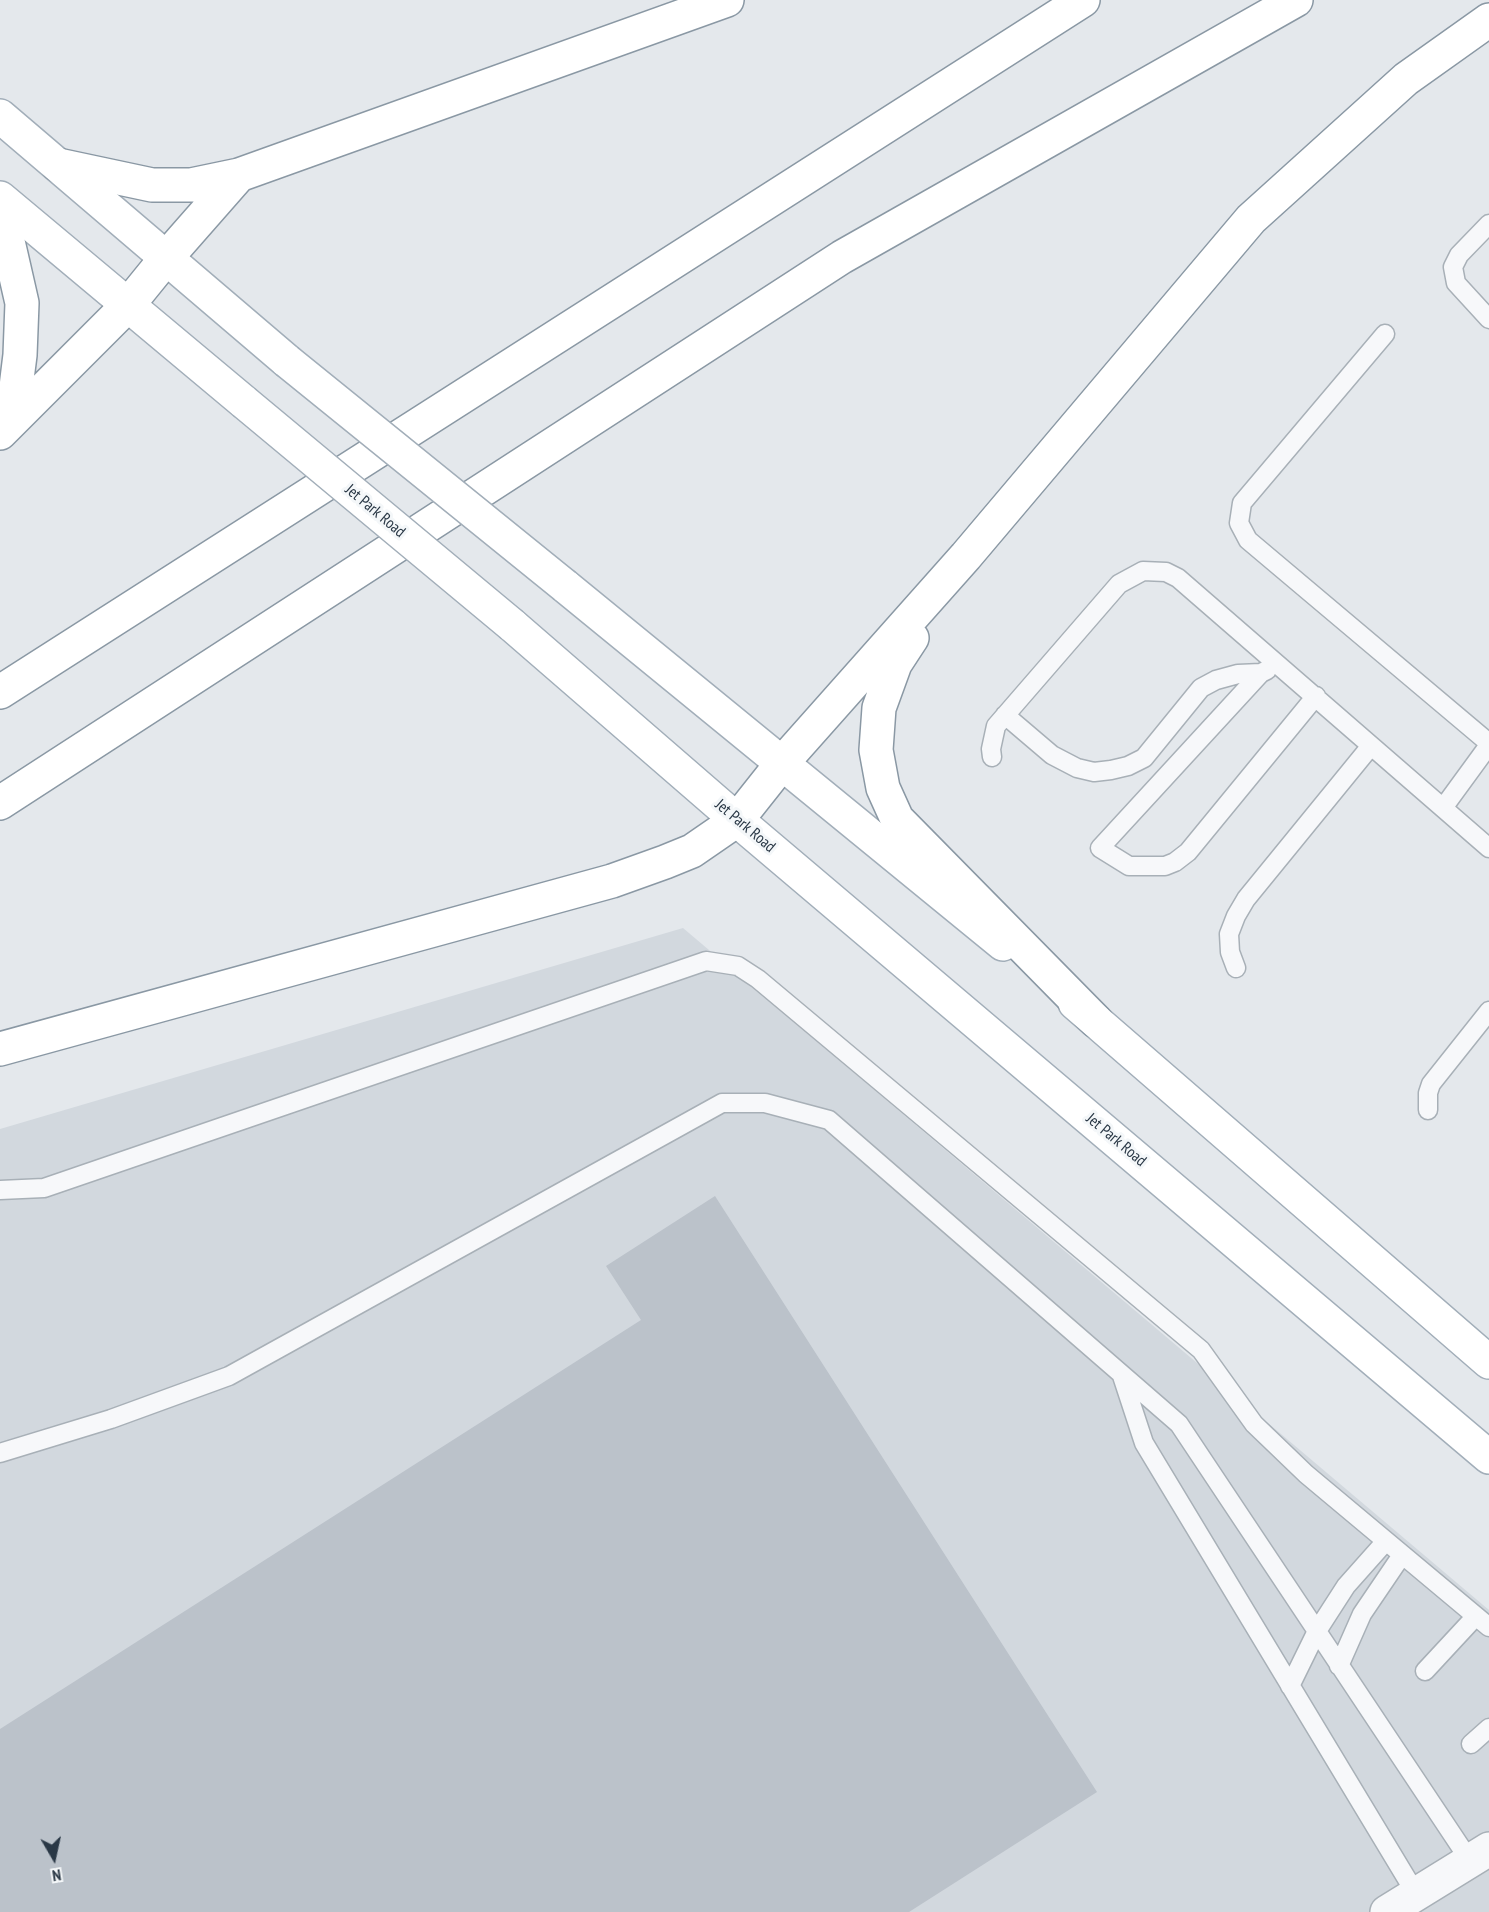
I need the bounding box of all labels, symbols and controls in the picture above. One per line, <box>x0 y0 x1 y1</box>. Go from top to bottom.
street label: Jet Park Road <box>341 480 409 542</box>
street label: Jet Park Road <box>711 795 779 857</box>
street label: Jet Park Road <box>1082 1109 1150 1171</box>
north arrow <box>24 1828 84 1888</box>
text: N <box>51 1865 63 1886</box>

